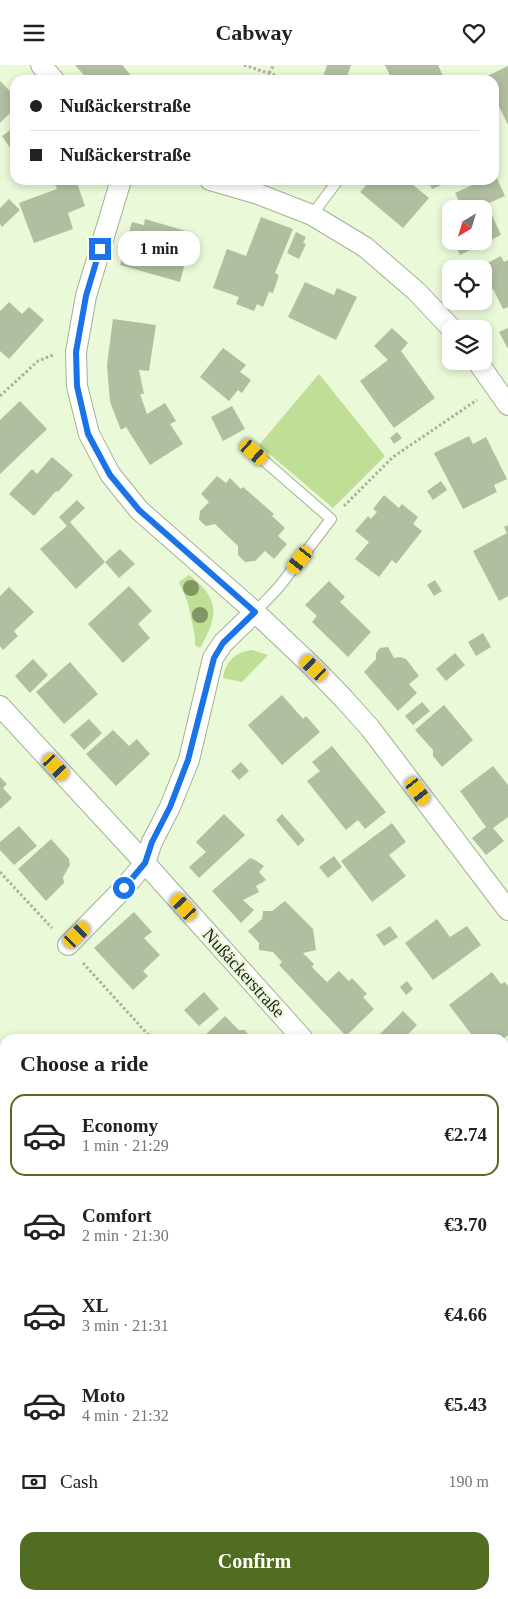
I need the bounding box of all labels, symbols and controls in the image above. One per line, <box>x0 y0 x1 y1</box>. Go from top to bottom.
icon: menu <box>20 19 48 47</box>
icon: heart <box>460 19 488 47</box>
text: Cabway <box>215 20 293 45</box>
text: Nußäckerstraße <box>60 95 191 116</box>
text: Nußäckerstraße <box>60 144 191 165</box>
north arrow <box>442 200 492 250</box>
map controls <box>442 200 492 370</box>
callout: 1 min <box>118 231 200 267</box>
route end <box>89 238 111 260</box>
text: 1 min <box>140 240 178 257</box>
button: locate <box>442 260 492 310</box>
button: layers <box>442 320 492 370</box>
car <box>237 436 270 468</box>
car <box>284 544 315 576</box>
car <box>297 652 330 684</box>
car <box>40 751 71 783</box>
car <box>402 775 433 807</box>
route start <box>113 877 135 899</box>
car <box>168 891 199 923</box>
car <box>61 919 92 951</box>
street label: Nußäckerstraße <box>199 924 289 1022</box>
text: Choose a ride <box>20 1051 148 1076</box>
icon: car <box>22 1113 67 1158</box>
text: Economy <box>82 1115 158 1136</box>
text: €2.74 <box>444 1124 487 1145</box>
text: 1 min · 21:29 <box>82 1137 169 1154</box>
icon: car <box>22 1203 67 1248</box>
text: Comfort <box>82 1205 152 1226</box>
text: €3.70 <box>444 1214 487 1235</box>
text: 2 min · 21:30 <box>82 1227 169 1244</box>
icon: car <box>22 1293 67 1338</box>
text: XL <box>82 1295 108 1316</box>
text: €4.66 <box>444 1304 487 1325</box>
text: 3 min · 21:31 <box>82 1317 169 1334</box>
icon: car <box>22 1383 67 1428</box>
text: Moto <box>82 1385 125 1406</box>
text: €5.43 <box>444 1394 487 1415</box>
text: 4 min · 21:32 <box>82 1407 169 1424</box>
icon: cash <box>20 1468 48 1496</box>
text: Cash <box>60 1471 98 1492</box>
text: 190 m <box>449 1473 489 1490</box>
button: Confirm <box>20 1532 489 1590</box>

